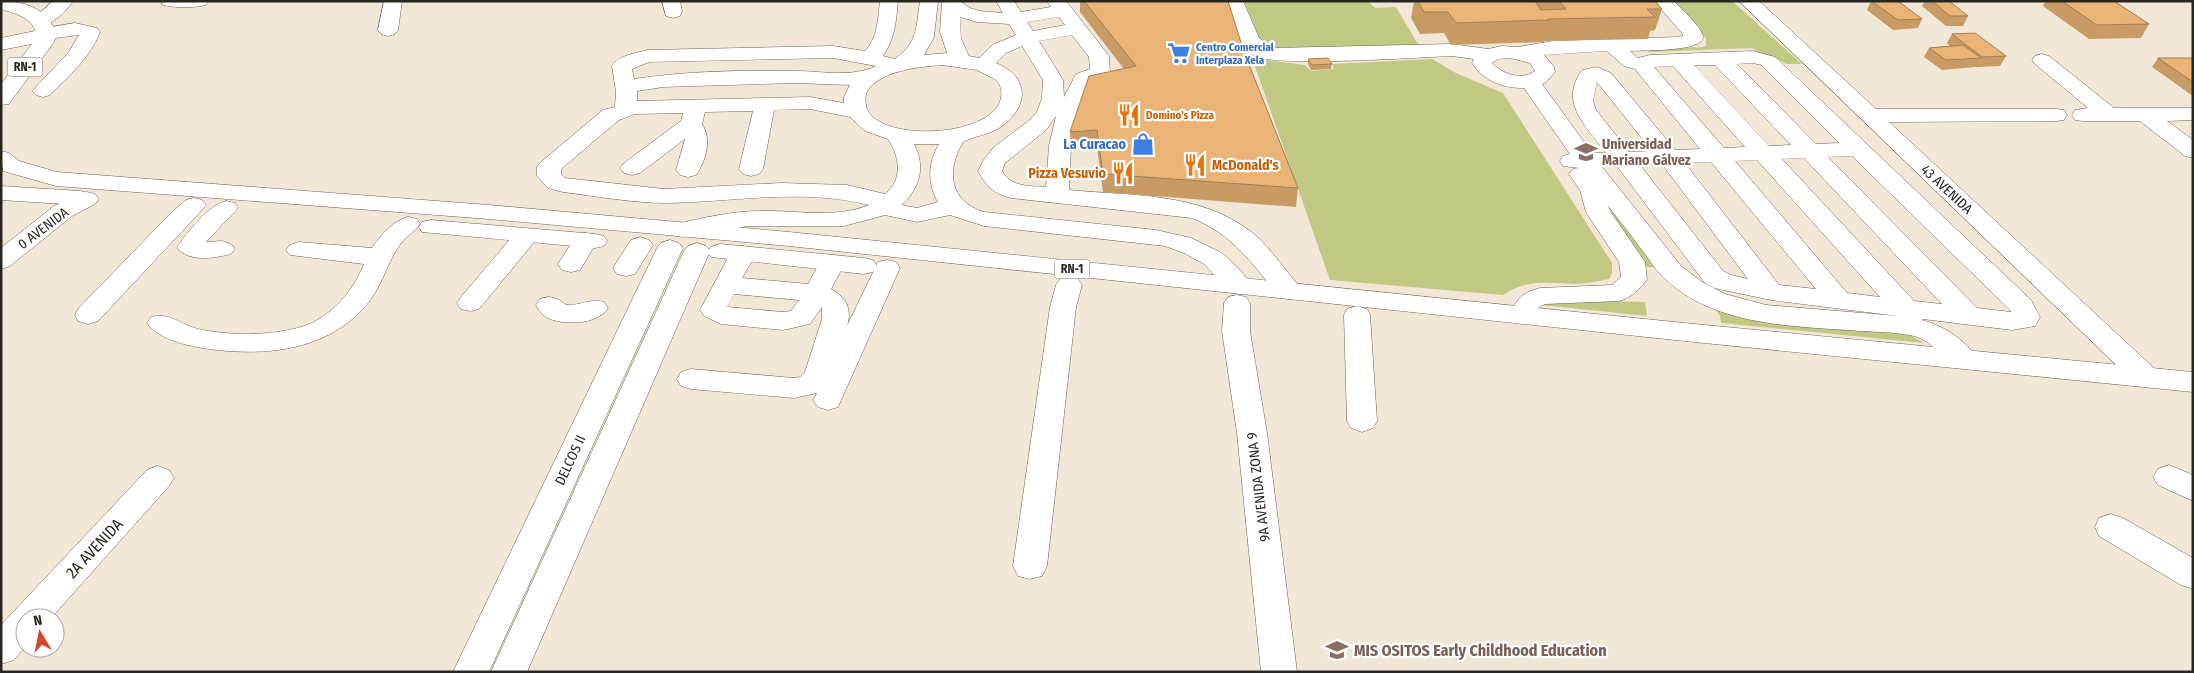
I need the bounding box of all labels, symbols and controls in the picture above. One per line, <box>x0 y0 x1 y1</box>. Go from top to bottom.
supermarket icon: Centro Comercial Interplaza Xela <box>1166 40 1192 66</box>
place label: Centro Comercial Interplaza Xela <box>1196 41 1275 67</box>
road number: RN-1 <box>8 58 42 76</box>
restaurant icon: Domino's Pizza <box>1116 102 1142 128</box>
place label: Domino's Pizza <box>1146 109 1215 122</box>
shop icon: La Curacao <box>1130 131 1156 157</box>
place label: La Curacao <box>1063 136 1127 153</box>
place label: Universidad Mariano Gálvez <box>1602 136 1691 169</box>
school or university icon: Universidad Mariano Gálvez <box>1573 139 1599 165</box>
restaurant icon: McDonald's <box>1182 152 1208 178</box>
place label: McDonald's <box>1212 157 1279 174</box>
restaurant icon: Pizza Vesuvio <box>1110 160 1136 186</box>
street label: 43 AVENIDA <box>1917 161 1977 218</box>
place label: Pizza Vesuvio <box>1028 165 1107 182</box>
street label: 0 AVENIDA <box>15 203 72 253</box>
road number: RN-1 <box>1054 260 1090 278</box>
street label: 9A AVENIDA ZONA 9 <box>1243 431 1274 543</box>
street label: DELCOS II <box>551 432 589 488</box>
street label: 2A AVENIDA <box>62 514 127 582</box>
north arrow <box>15 608 65 658</box>
text: N <box>32 612 43 630</box>
school or university icon: MIS OSITOS Early Childhood Education <box>1324 637 1350 663</box>
place label: MIS OSITOS Early Childhood Education <box>1354 641 1607 660</box>

